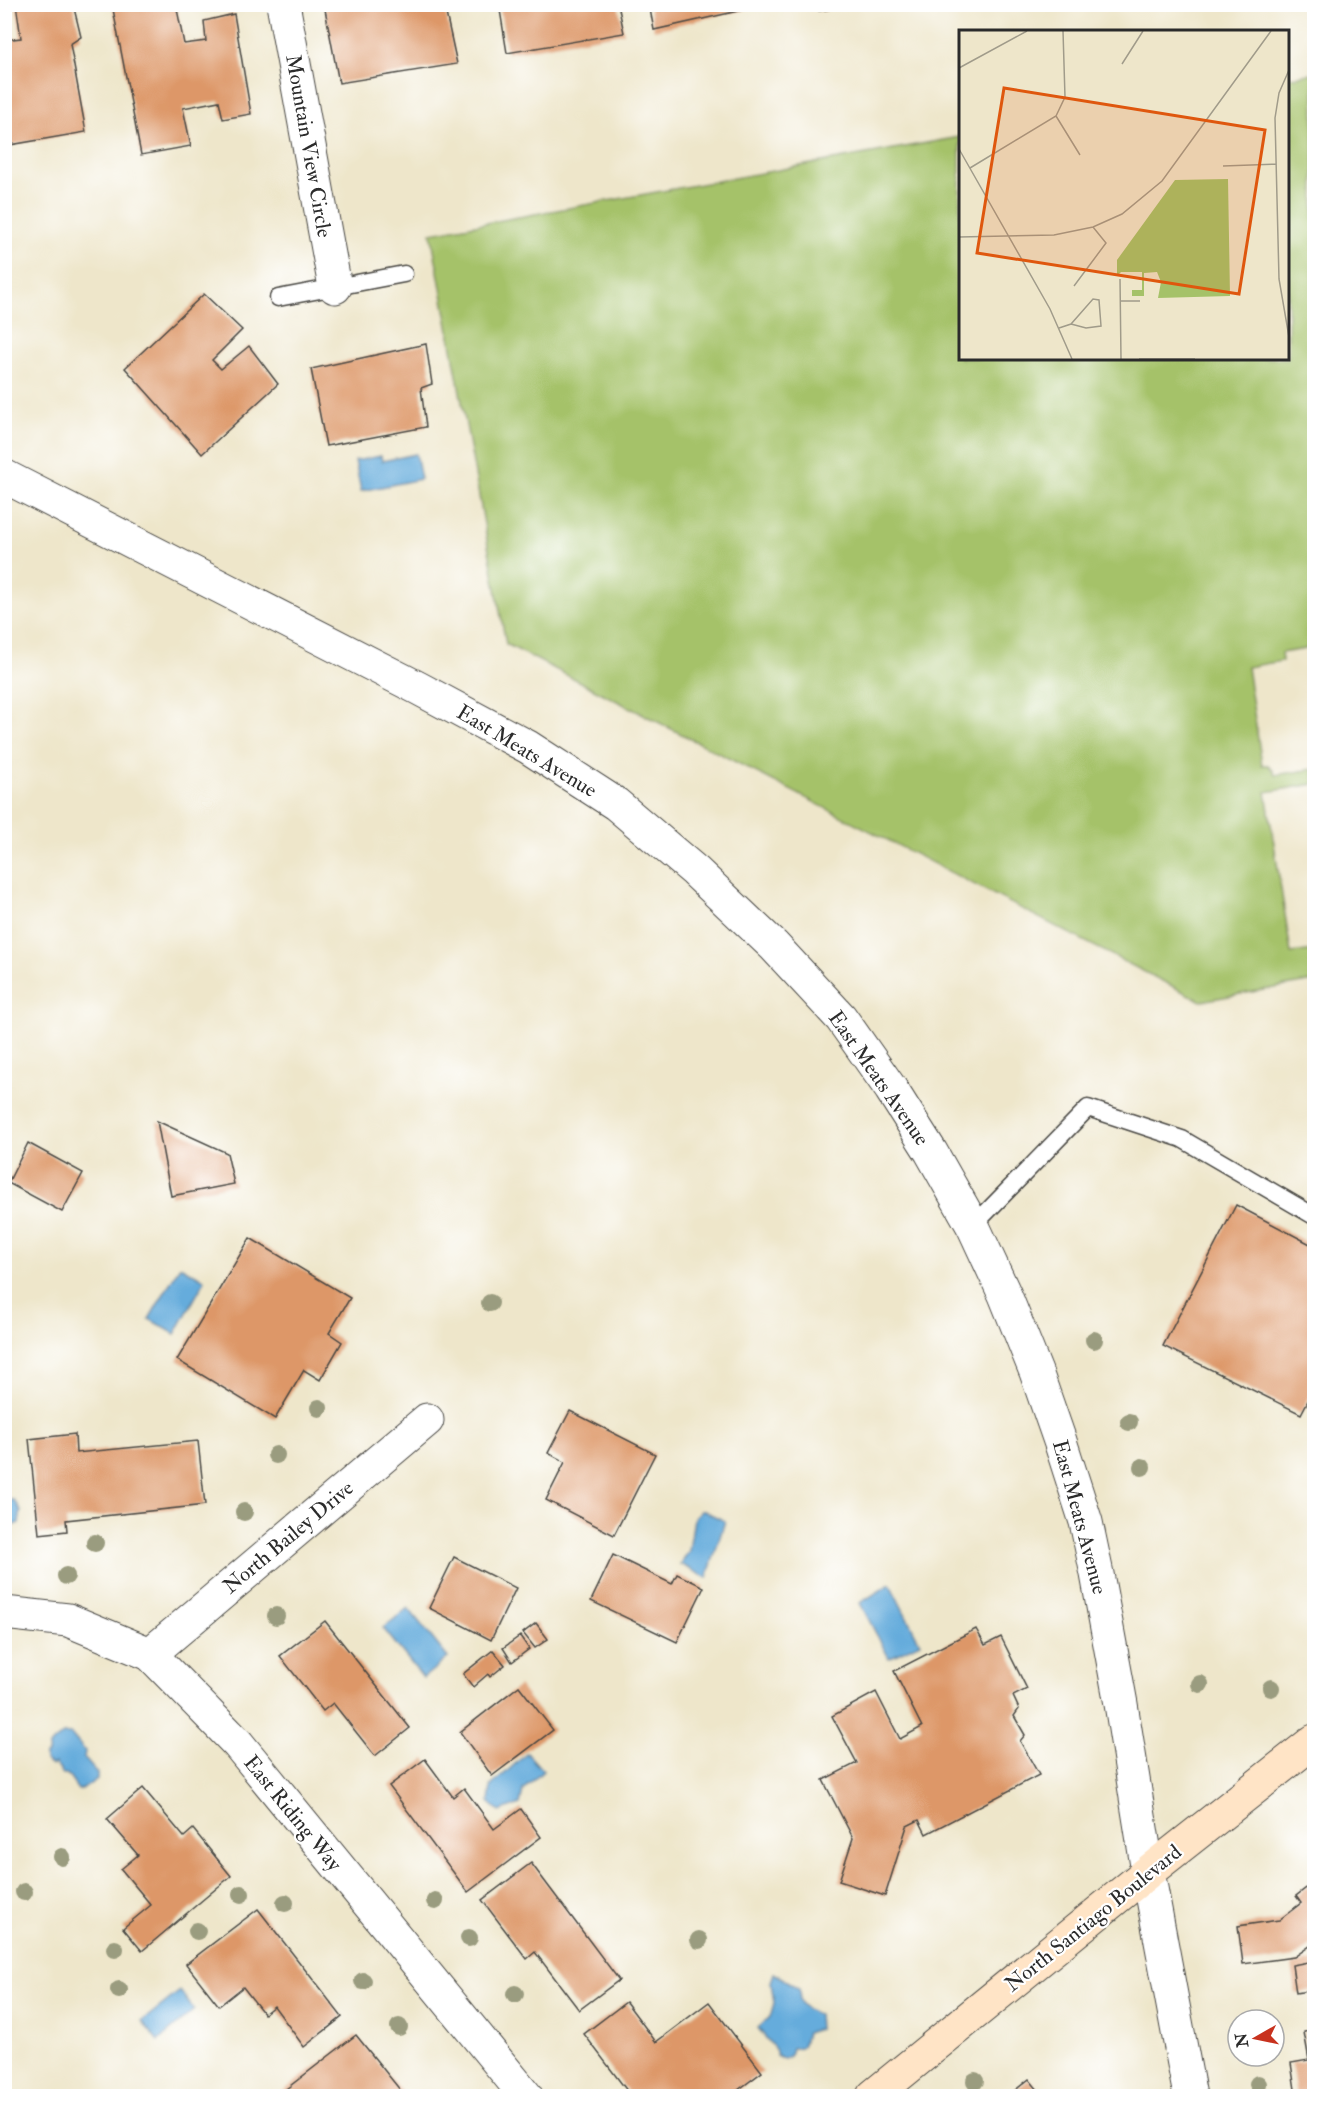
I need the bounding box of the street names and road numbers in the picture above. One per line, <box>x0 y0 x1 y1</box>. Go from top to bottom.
street label: Mountain View Circle <box>279 52 338 240</box>
street label: East Meats Avenue <box>452 699 602 804</box>
street label: East Meats Avenue <box>822 1006 935 1151</box>
street label: East Meats Avenue <box>1046 1437 1113 1598</box>
street label: North Bailey Drive <box>217 1475 359 1600</box>
street label: East Riding Way <box>238 1750 348 1877</box>
street label: North Santiago Boulevard <box>999 1838 1188 1998</box>

